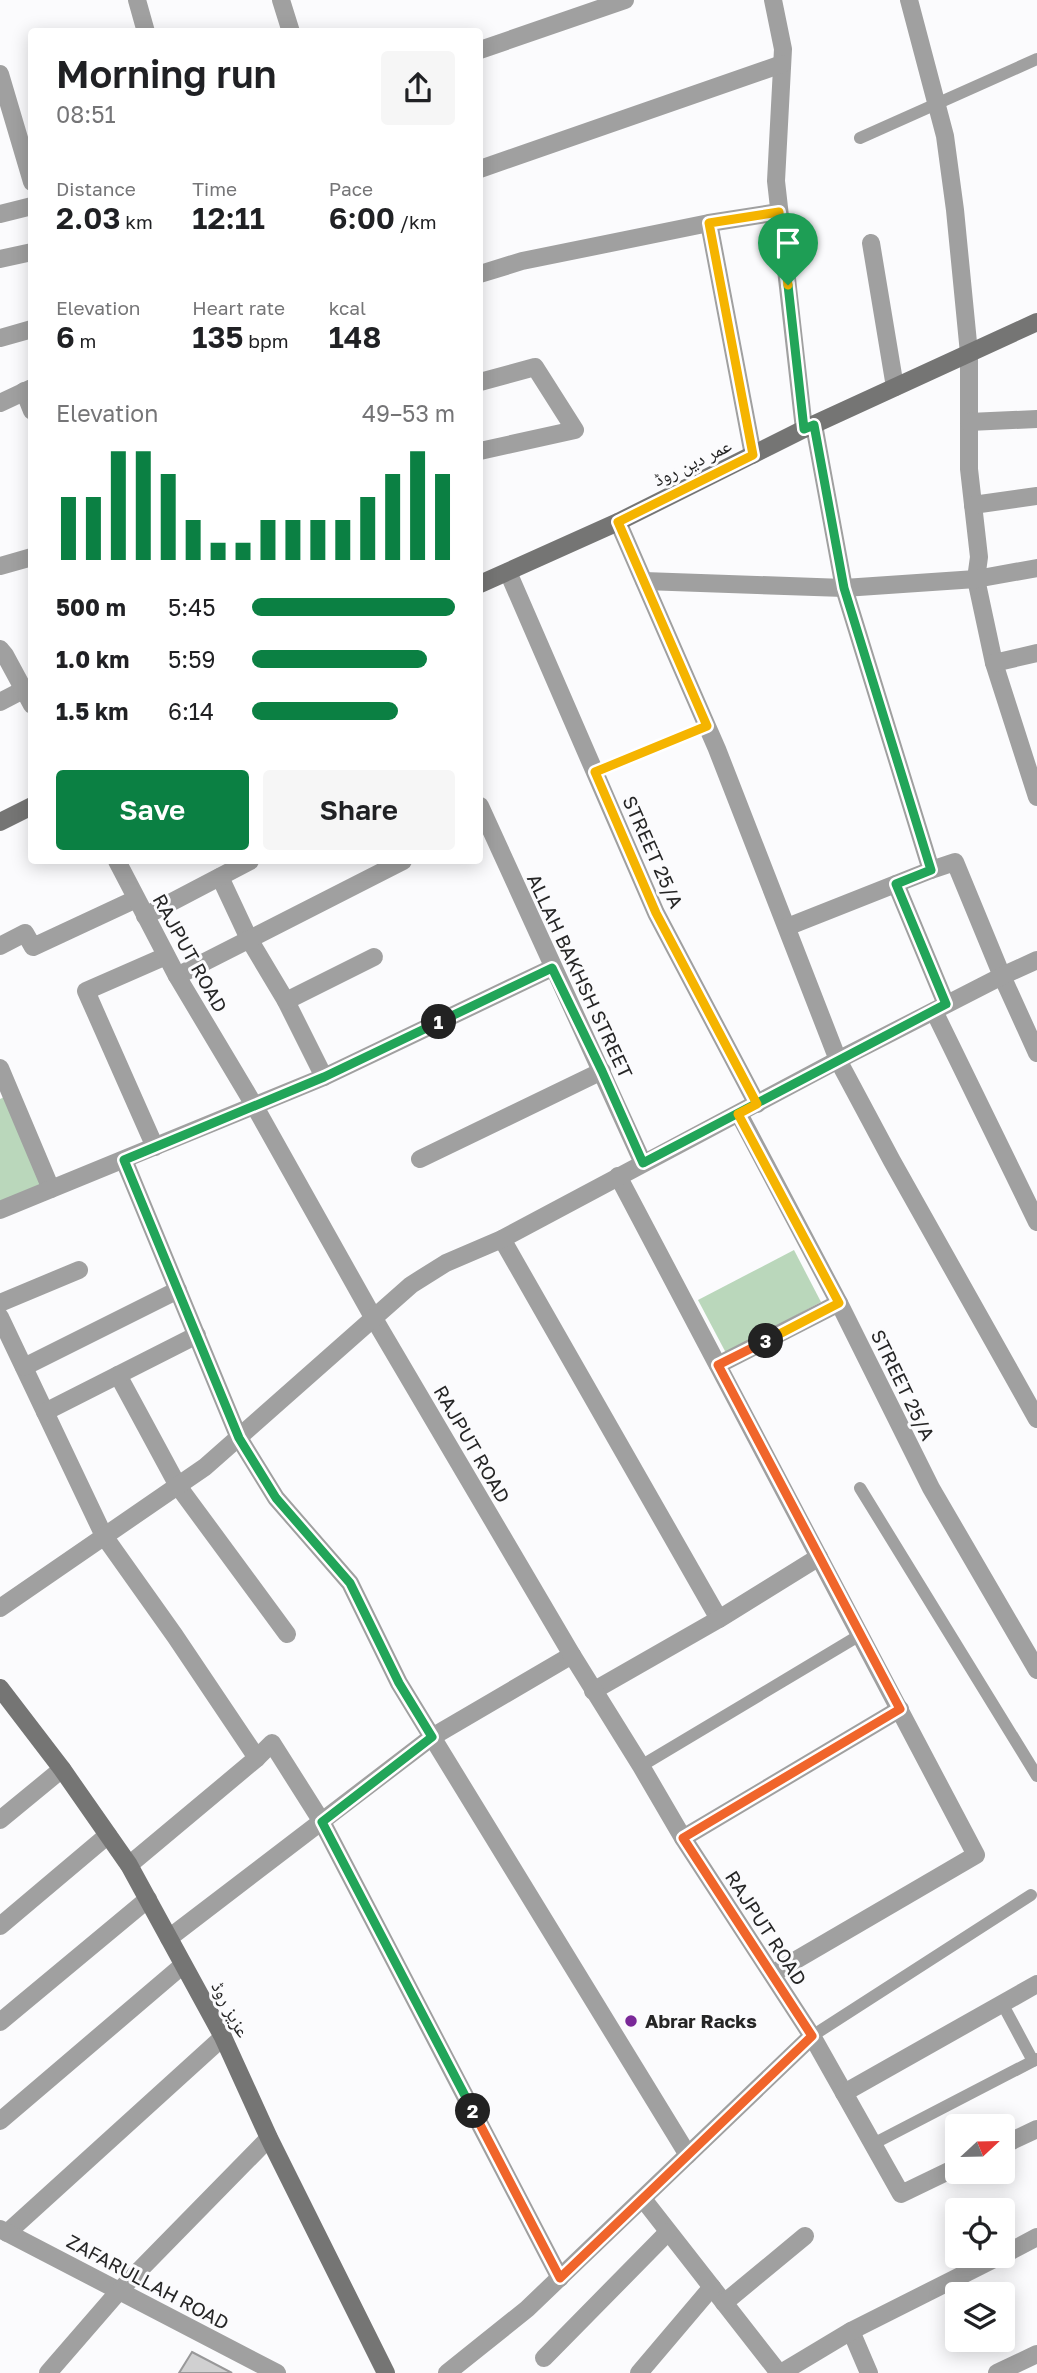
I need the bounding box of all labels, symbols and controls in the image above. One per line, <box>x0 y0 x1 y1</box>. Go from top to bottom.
text: Morning run <box>56 51 277 96</box>
button: share <box>381 51 455 125</box>
text: 08:51 <box>56 100 116 128</box>
text: Distance <box>56 177 136 200</box>
text: Time <box>192 177 237 200</box>
text: Pace <box>329 177 373 200</box>
text: 2.03 <box>56 200 121 236</box>
text: 12:11 <box>192 200 265 236</box>
text: 6:00 <box>329 200 395 236</box>
text: km <box>121 210 153 233</box>
text: /km <box>395 210 436 233</box>
pin <box>758 213 818 285</box>
icon: arrive <box>769 224 807 262</box>
text: Elevation <box>56 296 141 319</box>
text: Heart rate <box>192 296 285 319</box>
text: kcal <box>329 296 366 319</box>
text: 6 <box>56 319 75 355</box>
text: 135 <box>192 319 244 355</box>
text: 148 <box>329 319 382 355</box>
text: m <box>75 329 96 352</box>
text: bpm <box>244 329 288 352</box>
text: Elevation <box>56 399 158 427</box>
text: 49–53 m <box>362 399 455 427</box>
street label: عمر دین روڈ <box>649 433 735 491</box>
text: 500 m <box>56 593 126 621</box>
text: 5:45 <box>168 593 216 621</box>
text: 1.0 km <box>56 645 129 673</box>
text: 5:59 <box>168 645 216 673</box>
text: 1.5 km <box>56 697 128 725</box>
text: 6:14 <box>168 697 214 725</box>
button: Save <box>56 770 249 850</box>
button: Share <box>263 770 455 850</box>
street label: STREET 25/A <box>618 792 689 912</box>
street label: ALLAH BAKHSH STREET <box>523 870 638 1082</box>
street label: RAJPUT ROAD <box>148 890 232 1016</box>
pin: 1 <box>422 1004 457 1040</box>
text: 1 <box>434 1010 443 1033</box>
pin: 3 <box>748 1324 784 1358</box>
street label: STREET 25/A <box>867 1326 940 1444</box>
text: 3 <box>760 1329 771 1352</box>
street label: RAJPUT ROAD <box>430 1381 515 1507</box>
street label: RAJPUT ROAD <box>721 1866 812 1989</box>
street label: عزیز روڈ <box>206 1977 256 2042</box>
place label: Abrar Racks <box>645 2009 757 2032</box>
marker: Abrar Racks <box>623 2013 639 2029</box>
pin: 2 <box>456 2094 490 2128</box>
text: 2 <box>467 2099 478 2122</box>
north arrow <box>945 2114 1015 2184</box>
map controls <box>945 2114 1015 2352</box>
button: locate <box>945 2198 1015 2268</box>
street label: ZAFARULLAH ROAD <box>63 2229 233 2334</box>
button: layers <box>945 2282 1015 2352</box>

